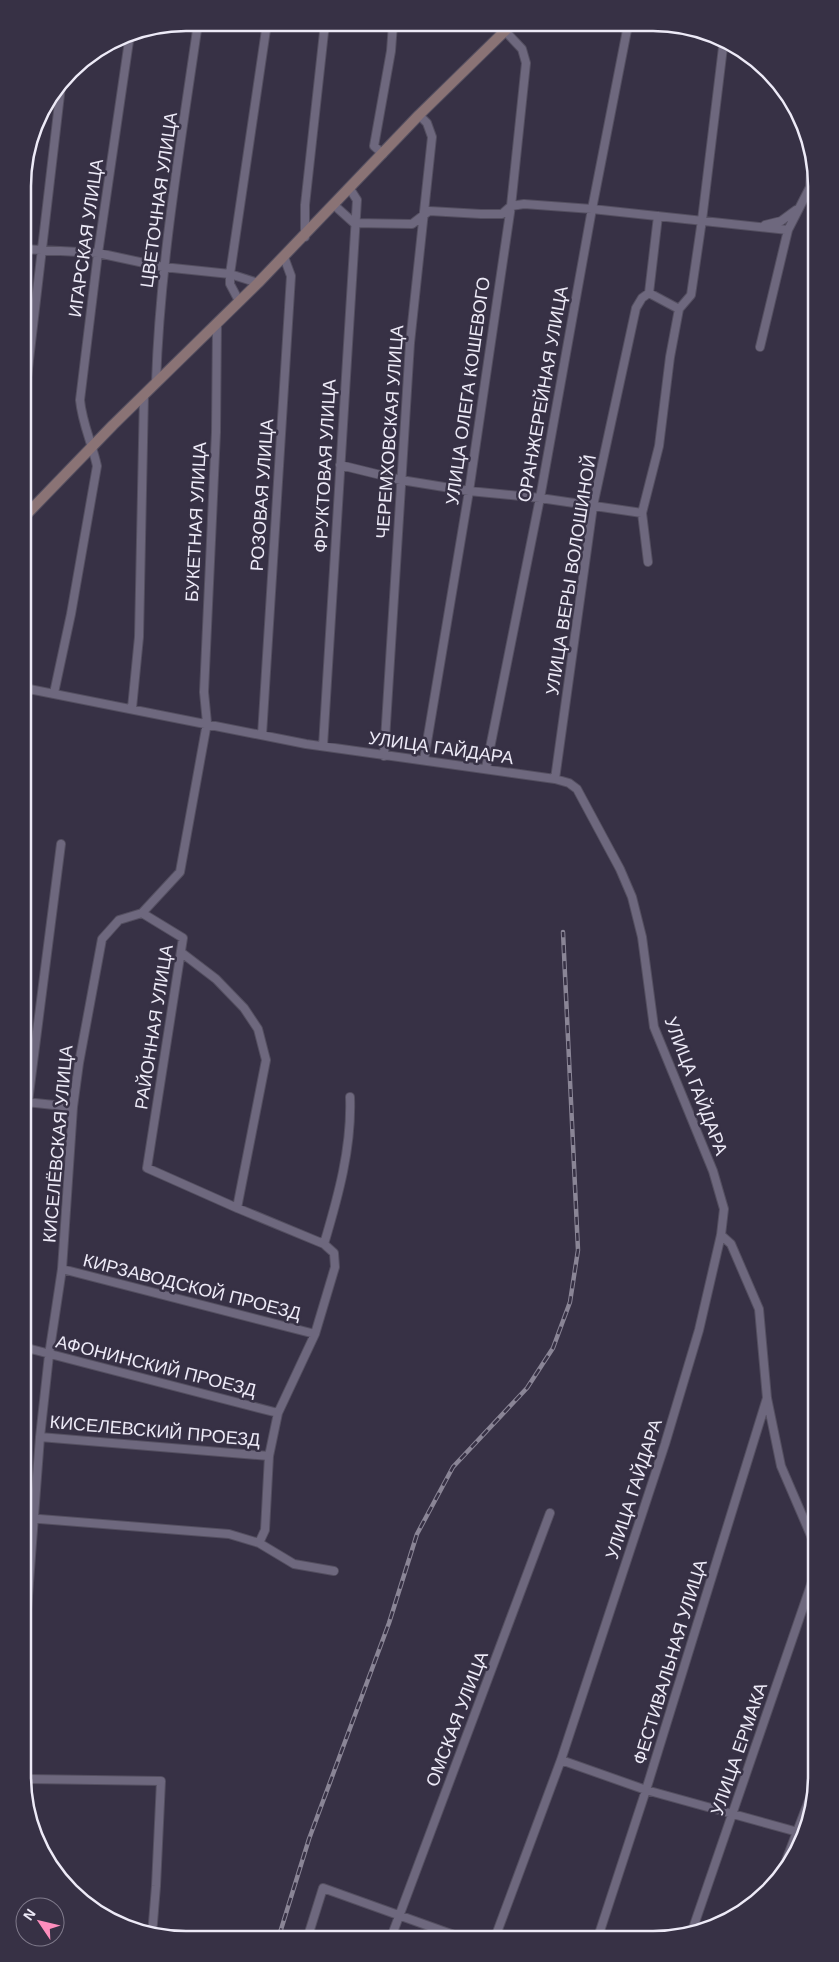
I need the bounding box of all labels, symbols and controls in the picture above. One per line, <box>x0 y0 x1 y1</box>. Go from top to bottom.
street label: ЦВЕТОЧНАЯ УЛИЦА <box>137 111 181 289</box>
street label: ИГАРСКАЯ УЛИЦА <box>65 158 107 318</box>
street label: УЛИЦА ОЛЕГА КОШЕВОГО <box>442 276 494 506</box>
street label: ОРАНЖЕРЕЙНАЯ УЛИЦА <box>513 284 572 504</box>
street label: ЧЕРЕМХОВСКАЯ УЛИЦА <box>373 324 407 540</box>
street label: ФРУКТОВАЯ УЛИЦА <box>310 379 340 553</box>
street label: РОЗОВАЯ УЛИЦА <box>247 418 277 572</box>
street label: БУКЕТНАЯ УЛИЦА <box>182 441 210 603</box>
street label: УЛИЦА ВЕРЫ ВОЛОШИНОЙ <box>541 453 600 697</box>
street label: УЛИЦА ГАЙДАРА <box>367 727 515 768</box>
street label: РАЙОННАЯ УЛИЦА <box>130 943 177 1111</box>
street label: УЛИЦА ГАЙДАРА <box>660 1014 733 1158</box>
street label: КИСЕЛЁВСКАЯ УЛИЦА <box>39 1044 77 1244</box>
street label: КИРЗАВОДСКОЙ ПРОЕЗД <box>81 1249 303 1324</box>
street label: АФОНИНСКИЙ ПРОЕЗД <box>54 1330 258 1401</box>
street label: КИСЕЛЕВСКИЙ ПРОЕЗД <box>49 1411 261 1450</box>
street label: УЛИЦА ГАЙДАРА <box>601 1416 666 1562</box>
street label: ФЕСТИВАЛЬНАЯ УЛИЦА <box>629 1557 711 1767</box>
street label: ОМСКАЯ УЛИЦА <box>422 1648 492 1790</box>
street label: УЛИЦА ЕРМАКА <box>707 1680 771 1818</box>
north arrow <box>15 1897 65 1947</box>
text: N <box>20 1906 39 1923</box>

